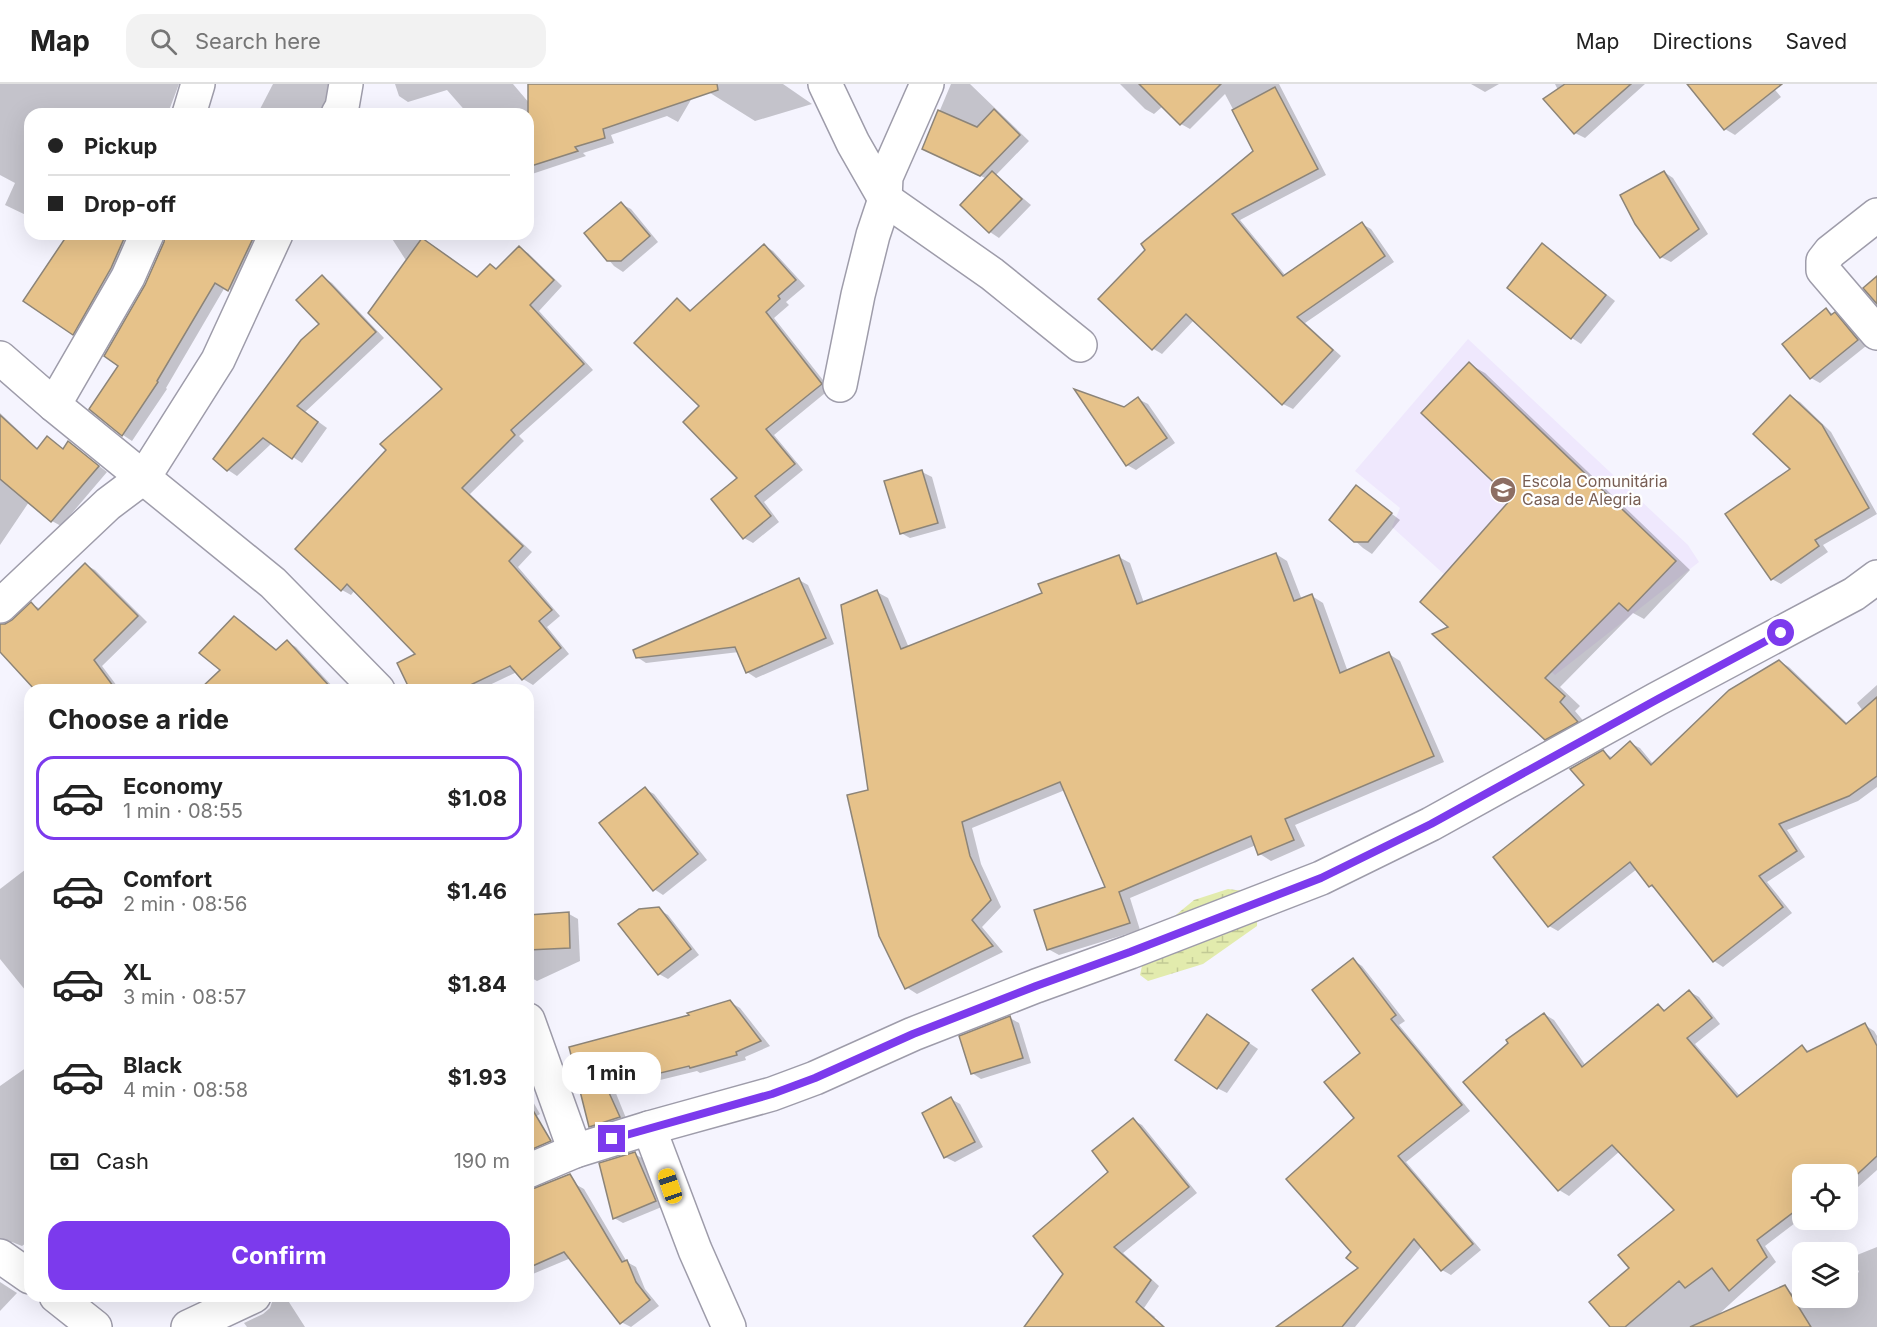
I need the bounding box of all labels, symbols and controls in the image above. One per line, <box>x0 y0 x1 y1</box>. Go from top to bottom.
search box <box>126 14 546 68</box>
text: Map <box>30 24 90 58</box>
icon: search <box>147 25 180 58</box>
text: Search here <box>195 28 321 54</box>
text: Map <box>1576 29 1619 54</box>
text: Directions <box>1652 29 1753 54</box>
text: Saved <box>1786 29 1847 54</box>
text: Pickup <box>84 133 158 159</box>
text: Drop-off <box>84 191 176 217</box>
place label: Escola Comunitária Casa de Alegria <box>1522 471 1668 509</box>
school or university icon: Escola Comunitária Casa de Alegria <box>1488 475 1518 505</box>
route start <box>1767 619 1794 646</box>
text: Choose a ride <box>48 703 229 736</box>
icon: car <box>51 771 105 825</box>
text: Economy <box>123 773 223 799</box>
text: $1.08 <box>447 785 507 811</box>
text: 1 min · 08:55 <box>123 799 243 823</box>
icon: car <box>51 864 105 918</box>
text: Comfort <box>123 866 212 892</box>
text: $1.46 <box>447 878 507 904</box>
text: 2 min · 08:56 <box>123 892 247 916</box>
icon: car <box>51 957 105 1011</box>
text: XL <box>123 959 152 985</box>
text: $1.84 <box>447 971 507 997</box>
text: 3 min · 08:57 <box>123 985 246 1009</box>
icon: car <box>51 1050 105 1104</box>
text: Black <box>123 1052 182 1078</box>
callout: 1 min <box>562 1052 662 1094</box>
text: 1 min <box>587 1061 636 1085</box>
text: $1.93 <box>448 1064 507 1090</box>
text: 4 min · 08:58 <box>123 1078 248 1102</box>
route end <box>598 1125 625 1152</box>
icon: cash <box>48 1145 81 1178</box>
text: Cash <box>96 1148 149 1174</box>
text: 190 m <box>454 1149 510 1173</box>
map controls <box>1792 1164 1858 1308</box>
button: locate <box>1792 1164 1858 1230</box>
car <box>656 1166 684 1206</box>
button: Confirm <box>48 1221 510 1290</box>
button: layers <box>1792 1242 1858 1308</box>

